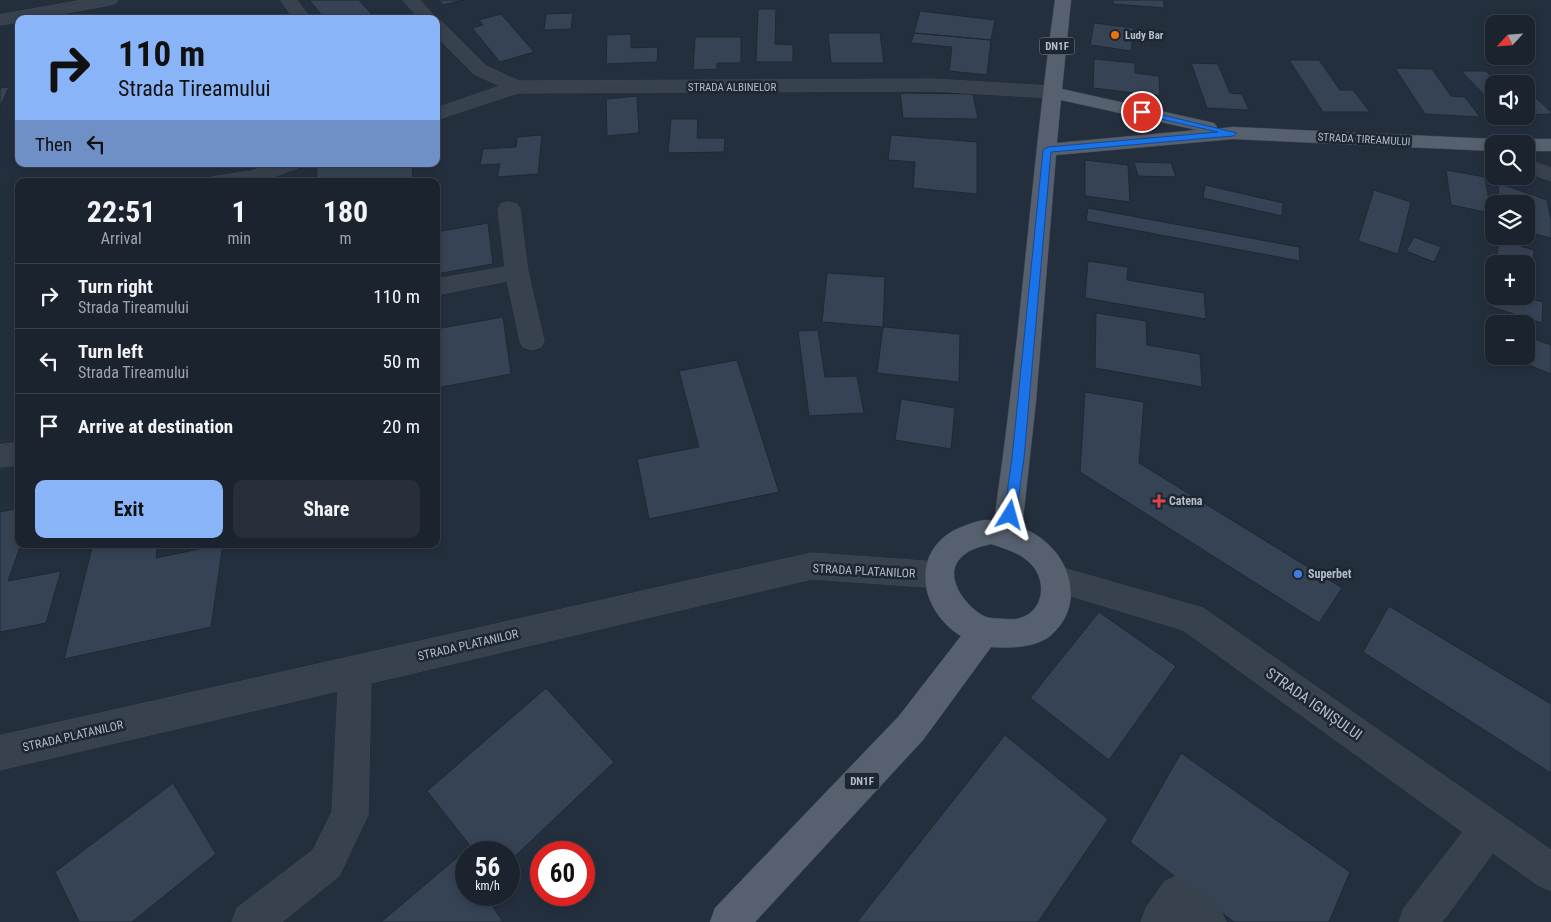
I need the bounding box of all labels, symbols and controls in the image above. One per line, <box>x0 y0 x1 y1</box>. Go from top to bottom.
north arrow <box>1485 15 1535 65</box>
map controls <box>1485 15 1535 365</box>
marker: Ludy Bar <box>1109 29 1121 41</box>
place label: Ludy Bar <box>1125 29 1164 42</box>
text: 110 m <box>118 34 205 75</box>
icon: right <box>35 35 100 100</box>
road number: DN1F <box>1040 37 1074 54</box>
button: sound <box>1485 75 1535 125</box>
text: Strada Tireamului <box>118 76 271 101</box>
street label: STRADA ALBINELOR <box>688 81 776 94</box>
pin <box>1121 91 1163 133</box>
icon: arrive <box>1128 98 1156 126</box>
icon: left <box>82 130 110 158</box>
street label: STRADA TIREAMULUI <box>1317 131 1411 148</box>
text: Then <box>35 133 72 156</box>
button: search <box>1485 135 1535 185</box>
text: 22:51 <box>87 194 156 229</box>
text: 1 <box>232 194 247 229</box>
text: 180 <box>323 194 368 229</box>
button: layers <box>1485 195 1535 245</box>
text: Arrival <box>101 229 142 248</box>
text: min <box>227 229 251 248</box>
text: m <box>339 229 351 248</box>
button: + <box>1485 255 1535 305</box>
text: Turn right <box>78 275 153 298</box>
icon: right <box>35 282 63 310</box>
text: 110 m <box>373 285 420 308</box>
text: Strada Tireamului <box>78 298 189 317</box>
button: − <box>1485 315 1535 365</box>
text: Turn left <box>78 340 143 363</box>
icon: left <box>35 347 63 375</box>
text: 50 m <box>383 350 420 373</box>
text: Strada Tireamului <box>78 363 189 382</box>
icon: arrive <box>35 412 63 440</box>
text: Arrive at destination <box>78 415 233 438</box>
text: 20 m <box>383 415 420 438</box>
button: Exit <box>35 480 223 538</box>
button: Share <box>233 480 420 538</box>
position arrow <box>983 488 1035 540</box>
place label: Catena <box>1169 494 1203 508</box>
marker: Catena <box>1153 495 1165 507</box>
street label: STRADA PLATANILOR <box>812 561 916 581</box>
place label: Superbet <box>1308 567 1352 581</box>
marker: Superbet <box>1292 568 1304 580</box>
street label: STRADA PLATANILOR <box>416 626 520 663</box>
street label: STRADA IGNIȘULUI <box>1262 664 1366 744</box>
street label: STRADA PLATANILOR <box>21 717 125 754</box>
road number: DN1F <box>844 772 880 789</box>
speed limit sign: 60 <box>530 841 595 906</box>
text: 56 <box>475 853 500 882</box>
text: km/h <box>475 879 500 893</box>

